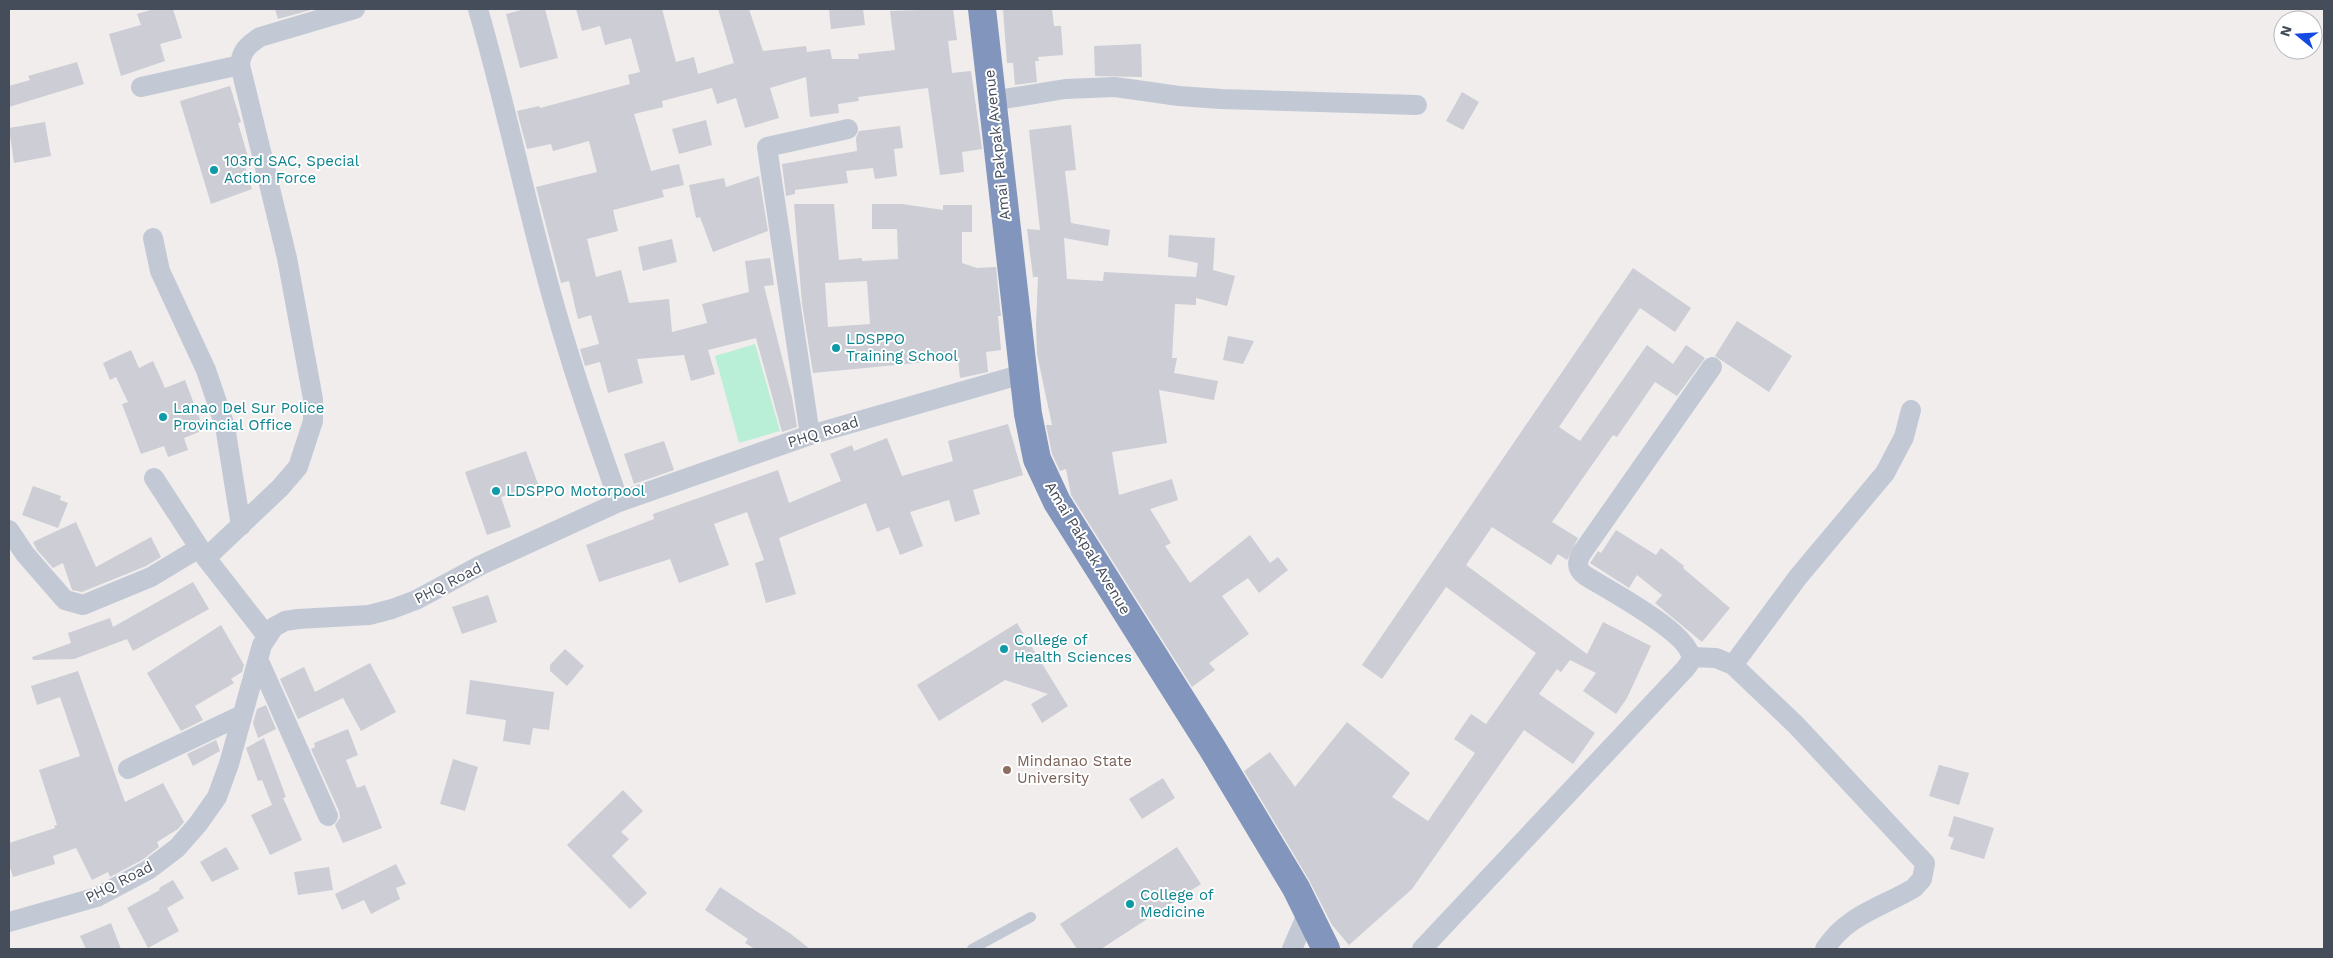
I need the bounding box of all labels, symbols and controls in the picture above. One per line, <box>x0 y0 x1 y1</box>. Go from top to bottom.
north arrow <box>2273 10 2323 60</box>
text: N <box>2276 24 2295 38</box>
street label: Amai Pakpak Avenue <box>980 69 1014 221</box>
place label: 103rd SAC, Special Action Force <box>224 152 360 187</box>
marker: 103rd SAC, Special Action Force <box>208 164 220 176</box>
place label: LDSPPO Training School <box>846 330 958 365</box>
marker: LDSPPO Training School <box>830 342 842 354</box>
place label: Lanao Del Sur Police Provincial Office <box>173 399 324 434</box>
marker: Lanao Del Sur Police Provincial Office <box>157 411 169 423</box>
street label: PHQ Road <box>785 413 861 451</box>
street label: Amai Pakpak Avenue <box>1041 478 1135 618</box>
place label: LDSPPO Motorpool <box>506 482 645 500</box>
marker: LDSPPO Motorpool <box>490 485 502 497</box>
street label: PHQ Road <box>411 558 485 608</box>
place label: College of Health Sciences <box>1014 631 1132 666</box>
marker: College of Health Sciences <box>998 643 1010 655</box>
place label: Mindanao State University <box>1017 752 1132 787</box>
marker: Mindanao State University <box>1001 764 1013 776</box>
street label: PHQ Road <box>82 857 156 907</box>
place label: College of Medicine <box>1140 886 1214 921</box>
marker: College of Medicine <box>1124 898 1136 910</box>

